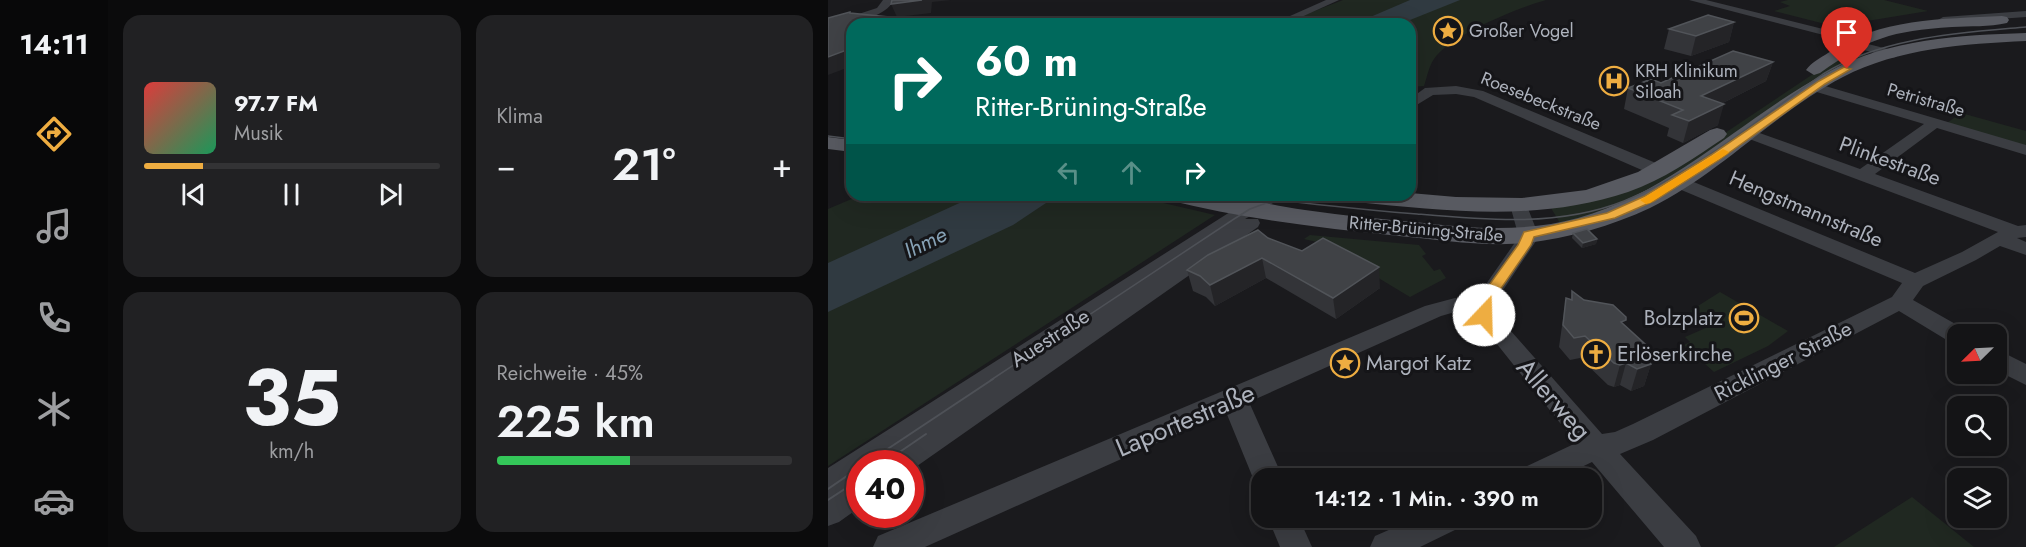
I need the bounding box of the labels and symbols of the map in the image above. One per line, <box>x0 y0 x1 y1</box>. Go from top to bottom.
pin <box>1821 7 1872 69</box>
place icon: Großer Vogel <box>1432 15 1464 47</box>
place label: Großer Vogel <box>1469 18 1574 44</box>
place label: KRH Klinikum Siloah <box>1635 58 1738 105</box>
street label: Roesebeckstraße <box>1477 65 1605 137</box>
hospital icon: KRH Klinikum Siloah <box>1598 65 1630 97</box>
street label: Petristraße <box>1884 77 1968 123</box>
street label: Plinkestraße <box>1835 129 1945 193</box>
street label: Hengstmannstraße <box>1724 163 1888 255</box>
street label: Ritter-Brüning-Straße <box>1348 209 1504 249</box>
water label: Ihme <box>898 218 952 266</box>
position arrow <box>1452 283 1516 347</box>
street label: Auestraße <box>1005 301 1096 375</box>
sports icon: Bolzplatz <box>1728 302 1760 334</box>
place label: Bolzplatz <box>1644 303 1723 333</box>
street label: Ricklinger Straße <box>1709 313 1857 409</box>
north arrow <box>1947 324 2007 384</box>
church icon: Erlöserkirche <box>1580 338 1612 370</box>
place label: Erlöserkirche <box>1617 339 1732 369</box>
place icon: Margot Katz <box>1329 347 1361 379</box>
place label: Margot Katz <box>1366 348 1472 378</box>
street label: Allerweg <box>1508 350 1600 448</box>
street label: Laportestraße <box>1109 374 1261 466</box>
speed limit sign: 40 <box>846 450 924 528</box>

